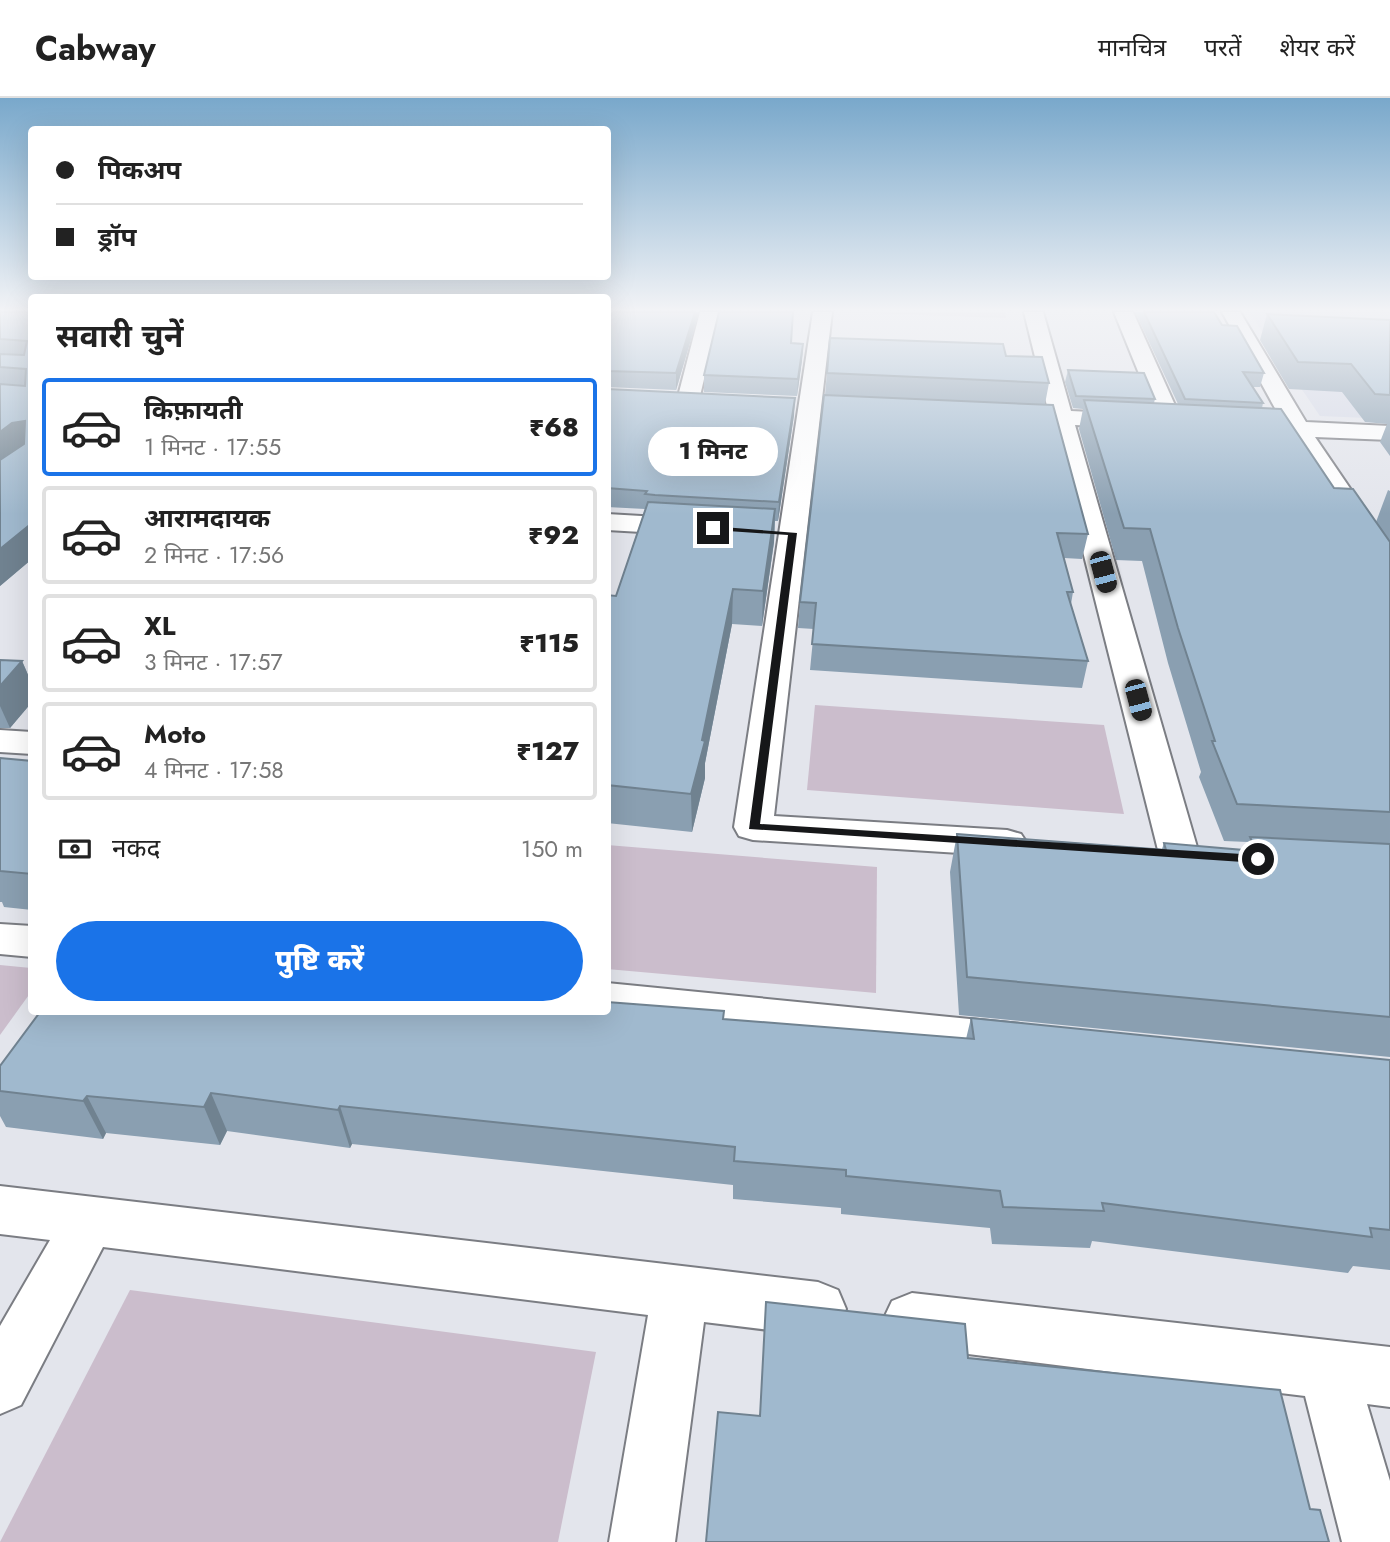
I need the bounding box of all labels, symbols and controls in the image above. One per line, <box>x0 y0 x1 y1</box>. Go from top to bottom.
text: Cabway <box>35 25 156 72</box>
text: मानचित्र <box>1098 30 1166 65</box>
text: परतें <box>1204 30 1241 65</box>
text: शेयर करें <box>1279 30 1355 65</box>
text: पिकअप <box>98 151 181 189</box>
text: ड्रॉप <box>98 218 136 256</box>
text: सवारी चुनें <box>56 313 183 359</box>
text: किफ़ायती <box>144 391 243 429</box>
icon: car <box>60 396 123 459</box>
text: ₹68 <box>529 408 579 446</box>
callout: 1 मिनट <box>648 426 778 476</box>
text: 1 मिनट · 17:55 <box>144 430 281 464</box>
text: 1 मिनट <box>679 434 747 468</box>
text: आरामदायक <box>144 499 270 537</box>
icon: car <box>60 504 123 567</box>
route end <box>697 512 729 544</box>
text: ₹92 <box>528 516 579 554</box>
text: 2 मिनट · 17:56 <box>144 538 284 572</box>
car <box>1088 549 1119 595</box>
text: XL <box>144 607 176 645</box>
icon: car <box>60 612 123 675</box>
text: ₹115 <box>519 624 579 662</box>
text: 3 मिनट · 17:57 <box>144 645 283 679</box>
car <box>1123 677 1154 723</box>
text: Moto <box>144 715 206 753</box>
icon: car <box>60 720 123 783</box>
text: ₹127 <box>516 732 579 770</box>
text: 4 मिनट · 17:58 <box>144 753 284 787</box>
text: नकद <box>112 829 160 867</box>
icon: cash <box>56 830 94 868</box>
text: 150 m <box>521 832 583 866</box>
route start <box>1242 843 1274 875</box>
button: पुष्टि करें <box>56 921 583 1001</box>

